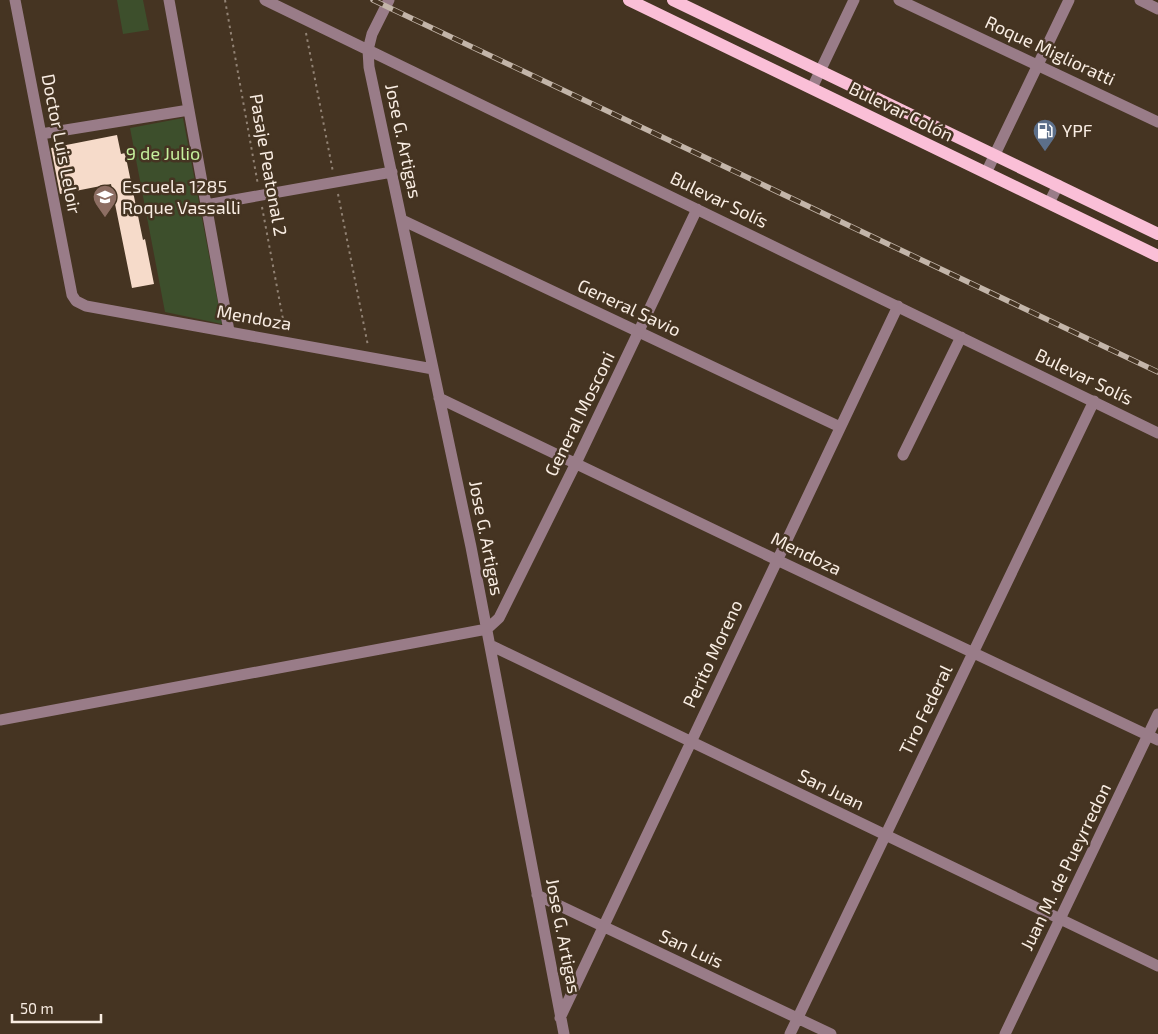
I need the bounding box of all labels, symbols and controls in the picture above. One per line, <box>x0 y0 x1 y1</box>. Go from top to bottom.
street label: Roque Miglioratti <box>982 10 1119 90</box>
street label: Doctor Luis Leloir <box>38 72 86 216</box>
street label: Bulevar Colón <box>846 76 957 146</box>
street label: Jose G. Artigas <box>381 81 427 200</box>
street label: Pasaje Peatonal 2 <box>246 92 292 238</box>
fuel station icon: YPF <box>1032 118 1058 152</box>
place label: YPF <box>1062 119 1093 141</box>
park label: 9 de Julio <box>126 142 200 164</box>
street label: Bulevar Solís <box>667 166 772 232</box>
place label: Escuela 1285 Roque Vassalli <box>122 175 241 218</box>
school or university icon: Escuela 1285 Roque Vassalli <box>92 184 118 218</box>
street label: General Savio <box>574 274 685 341</box>
street label: Mendoza <box>215 300 293 334</box>
street label: Bulevar Solís <box>1032 343 1137 409</box>
street label: General Mosconi <box>539 348 619 480</box>
street label: Jose G. Artigas <box>465 478 509 597</box>
street label: Mendoza <box>768 527 845 580</box>
street label: Perito Moreno <box>678 596 747 711</box>
street label: Tiro Federal <box>894 660 957 758</box>
street label: San Juan <box>795 764 868 815</box>
street label: Juan M. de Pueyrredon <box>1015 779 1115 954</box>
street label: Jose G. Artigas <box>542 876 586 995</box>
street label: San Luis <box>656 924 727 972</box>
scale bar <box>12 992 101 1024</box>
text: 50 m <box>20 999 54 1017</box>

